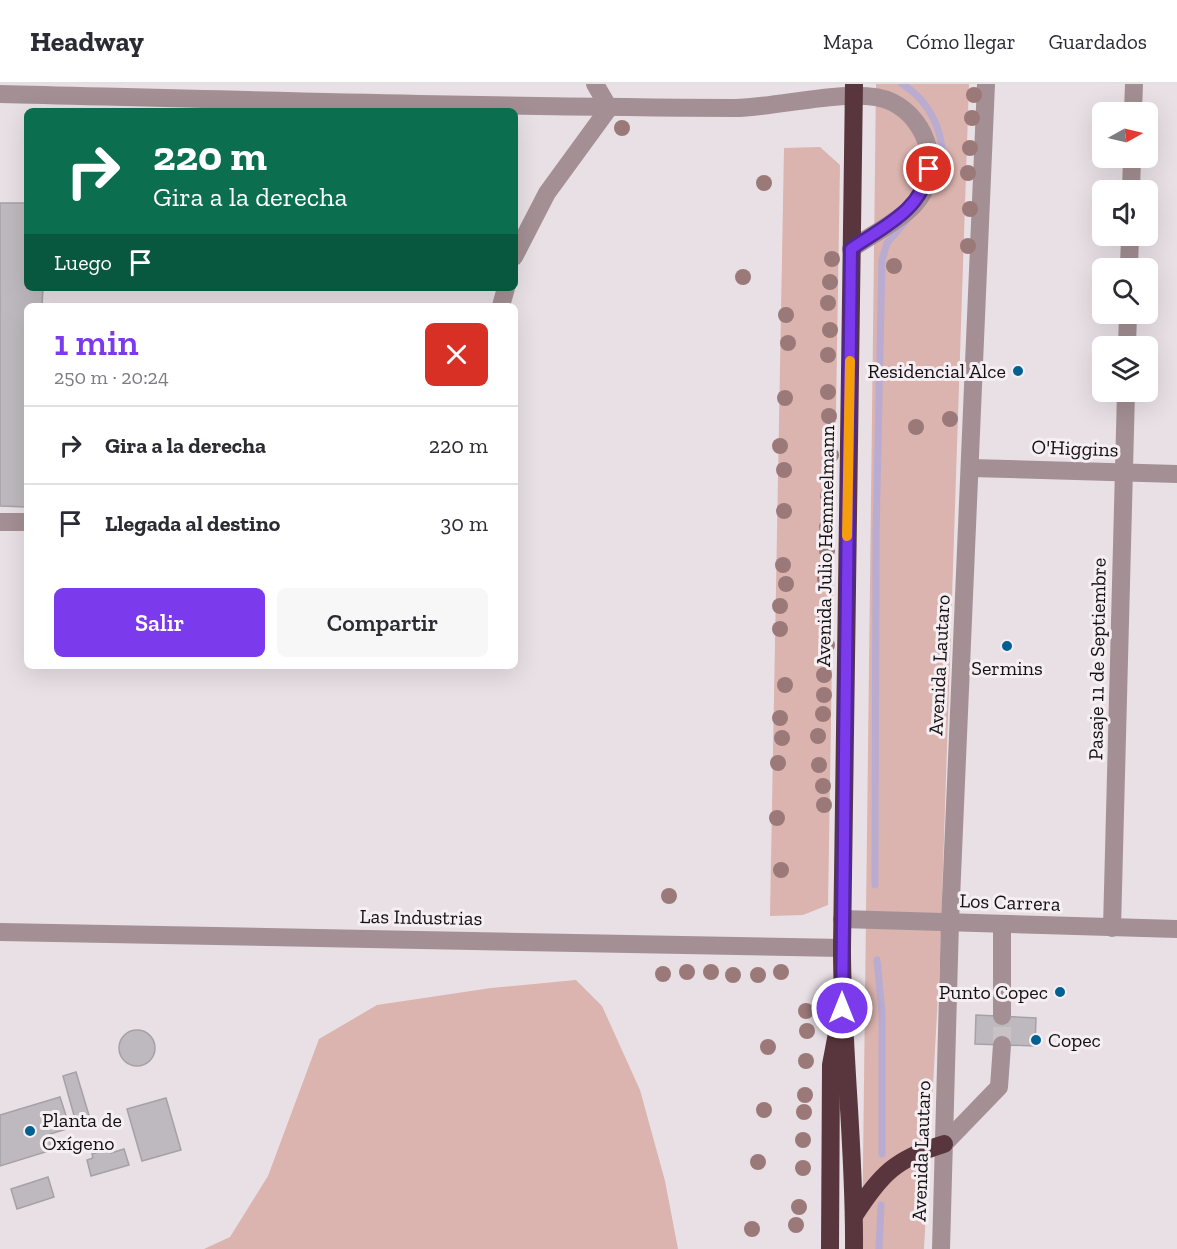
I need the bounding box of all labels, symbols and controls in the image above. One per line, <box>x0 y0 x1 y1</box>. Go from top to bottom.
text: Headway <box>30 25 144 58</box>
text: Mapa <box>823 29 873 54</box>
text: Cómo llegar <box>906 29 1016 54</box>
text: Guardados <box>1049 29 1147 54</box>
north arrow <box>1092 102 1158 168</box>
map controls <box>1092 102 1158 402</box>
text: 220 m <box>153 130 267 181</box>
icon: right <box>54 132 132 210</box>
pin <box>903 143 954 194</box>
icon: arrive <box>912 152 945 185</box>
button: sound <box>1092 180 1158 246</box>
text: Gira a la derecha <box>153 181 347 213</box>
icon: arrive <box>124 246 157 279</box>
text: Luego <box>54 249 112 276</box>
button: search <box>1092 258 1158 324</box>
text: 1 min <box>54 321 139 364</box>
button: close <box>425 323 488 386</box>
button: layers <box>1092 336 1158 402</box>
place label: Residencial Alce <box>868 359 1006 383</box>
marker: Residencial Alce <box>1011 364 1025 378</box>
text: 250 m · 20:24 <box>54 365 169 389</box>
street label: Avenida Julio Hemmelmann <box>811 424 839 667</box>
icon: right <box>54 429 87 462</box>
text: Gira a la derecha <box>105 432 266 459</box>
text: 220 m <box>429 432 488 459</box>
street label: O'Higgins <box>1031 434 1119 462</box>
icon: arrive <box>54 507 87 540</box>
text: Llegada al destino <box>105 510 280 537</box>
text: 30 m <box>441 510 488 537</box>
street label: Pasaje 11 de Septiembre <box>1083 558 1111 760</box>
button: Salir <box>54 588 265 657</box>
button: Compartir <box>277 588 488 657</box>
street label: Avenida Lautaro <box>923 594 955 736</box>
marker: Sermins <box>1000 639 1014 653</box>
place label: Sermins <box>971 656 1043 680</box>
street label: Los Carrera <box>959 888 1061 916</box>
street label: Las Industrias <box>360 904 482 930</box>
position arrow <box>810 976 874 1040</box>
place label: Punto Copec <box>939 980 1048 1004</box>
marker: Punto Copec <box>1053 985 1067 999</box>
place label: Copec <box>1048 1028 1101 1052</box>
marker: Copec <box>1029 1033 1043 1047</box>
street label: Avenida Lautaro <box>907 1080 935 1222</box>
place label: Planta de Oxígeno <box>42 1108 122 1155</box>
marker: Planta de Oxígeno <box>23 1124 37 1138</box>

